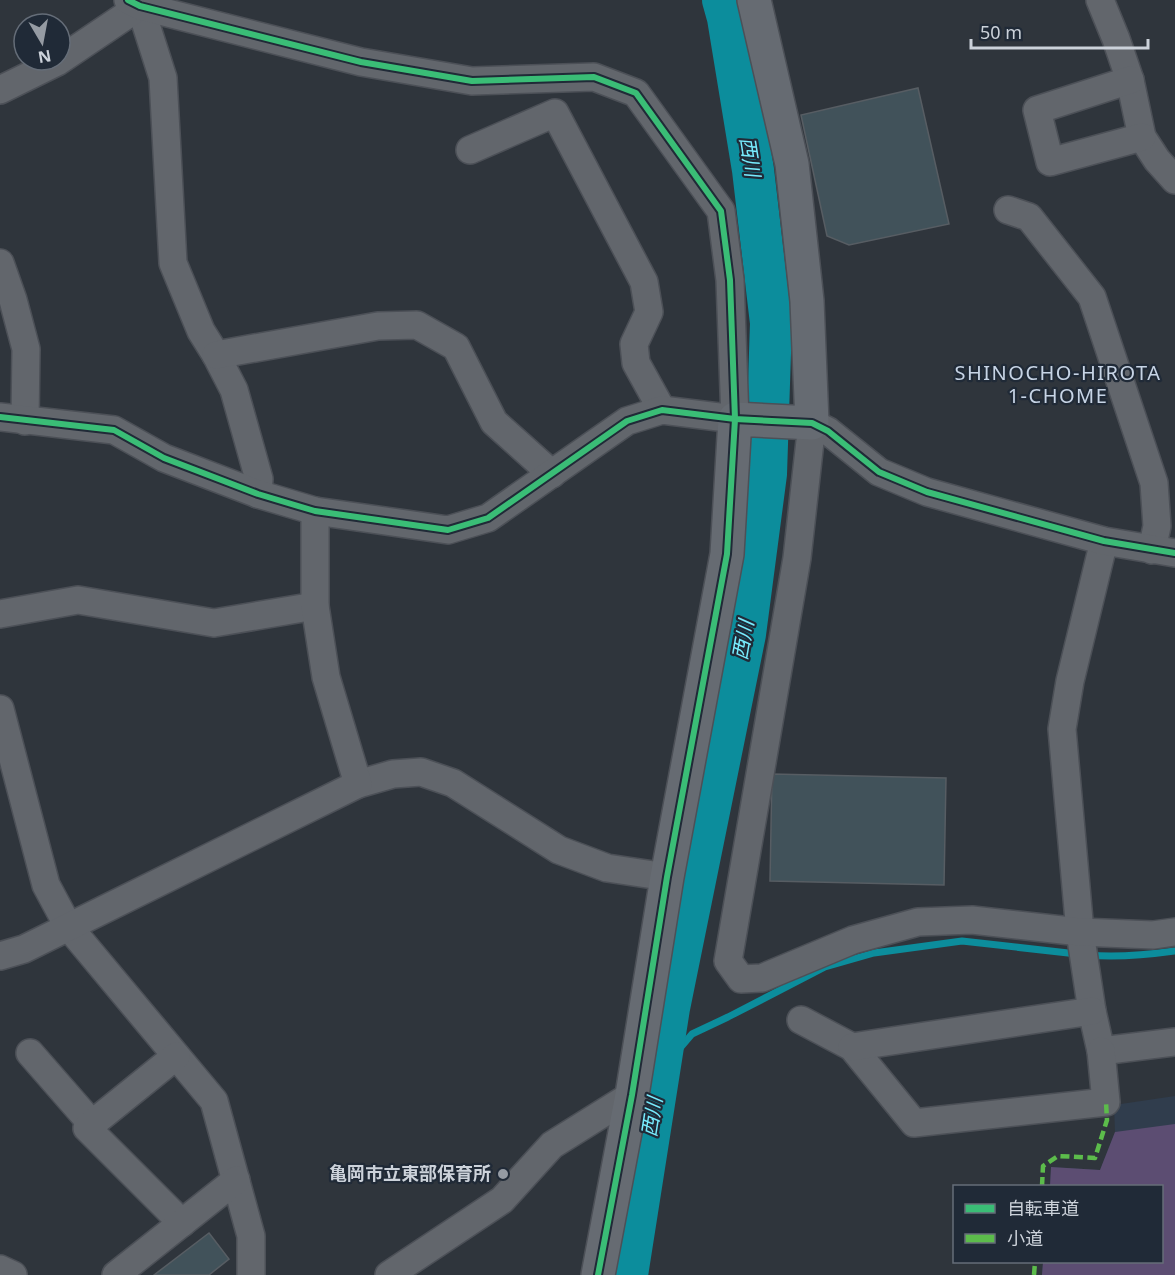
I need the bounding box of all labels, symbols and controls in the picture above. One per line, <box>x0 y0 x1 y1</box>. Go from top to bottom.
north arrow <box>12 12 72 72</box>
scale bar <box>971 12 1148 50</box>
text: 50 m <box>980 20 1022 44</box>
text: N <box>36 45 53 69</box>
water label: 西川 <box>734 135 767 181</box>
district label: SHINOCHO-HIROTA 1-CHOME <box>955 359 1161 409</box>
water label: 西川 <box>726 616 760 662</box>
water label: 西川 <box>635 1093 668 1139</box>
place label: 亀岡市立東部保育所 <box>329 1161 491 1185</box>
marker: 亀岡市立東部保育所 <box>496 1167 510 1181</box>
legend <box>953 1185 1163 1263</box>
text: 自転車道 <box>1007 1196 1079 1220</box>
text: 小道 <box>1007 1226 1043 1250</box>

